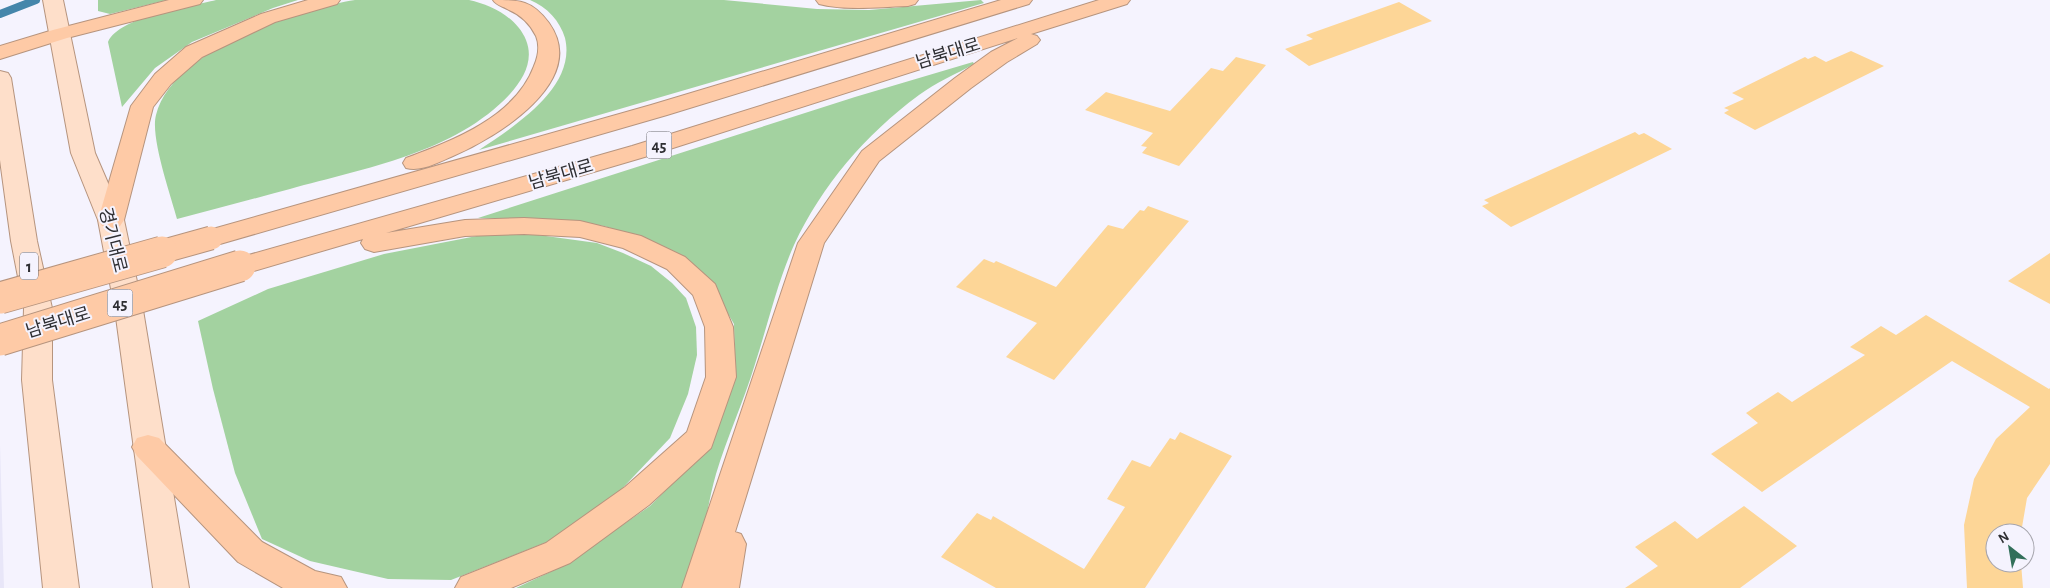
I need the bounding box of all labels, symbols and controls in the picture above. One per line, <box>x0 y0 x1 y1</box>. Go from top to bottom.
street label: 남북대로 <box>914 35 983 72</box>
road number: 45 <box>646 132 672 158</box>
street label: 남북대로 <box>527 156 596 193</box>
street label: 경기대로 <box>95 205 131 275</box>
road number: 1 <box>20 252 38 280</box>
road number: 45 <box>108 290 132 316</box>
street label: 남북대로 <box>24 304 93 341</box>
north arrow <box>1985 523 2035 573</box>
text: N <box>1996 529 2012 546</box>

